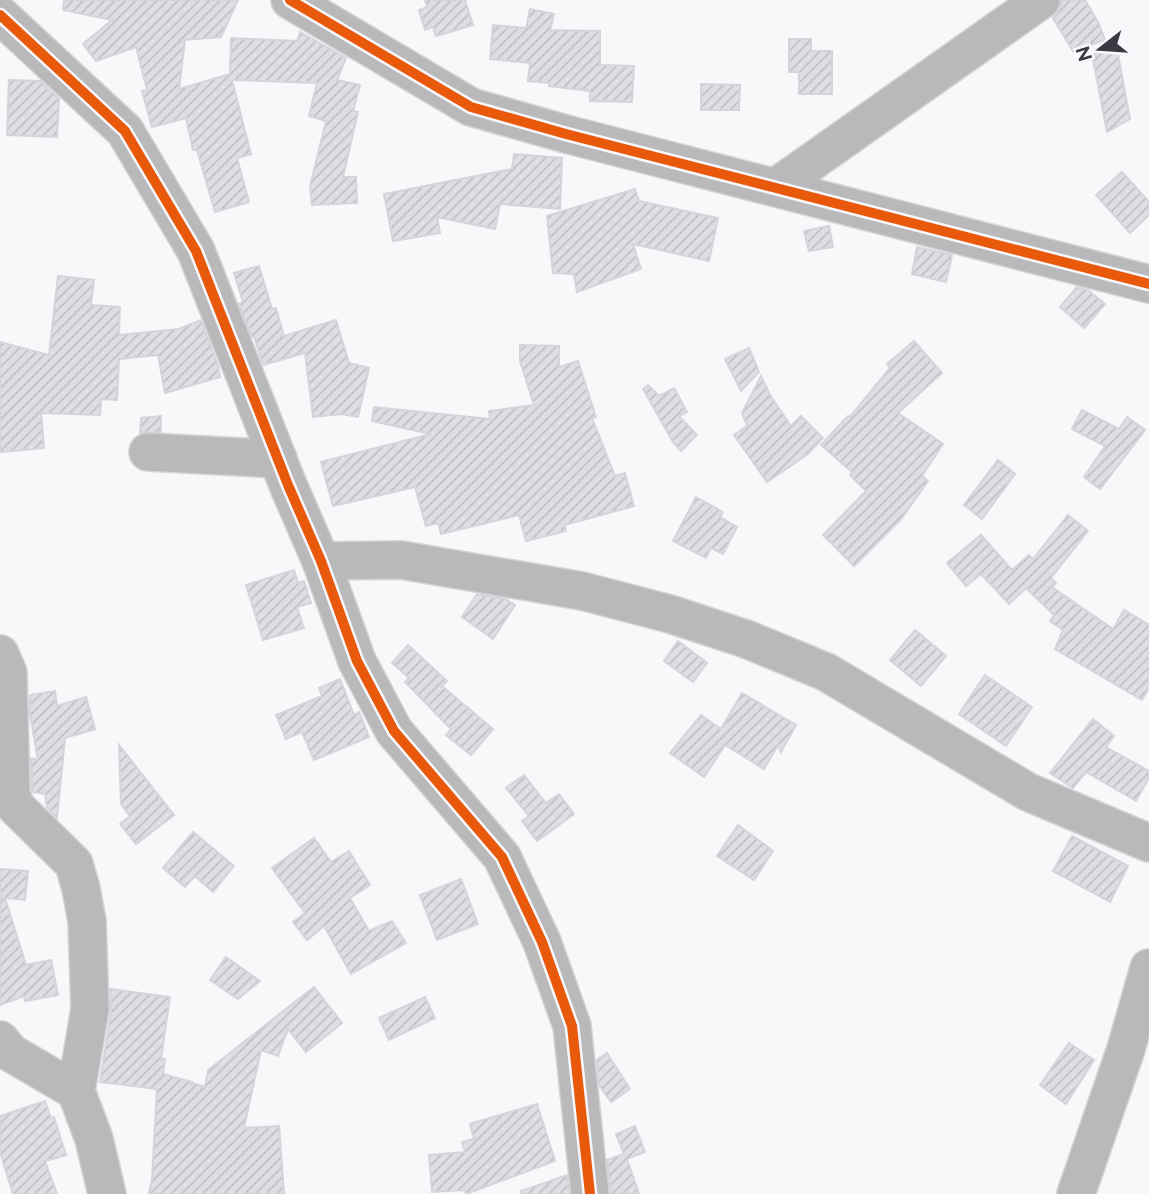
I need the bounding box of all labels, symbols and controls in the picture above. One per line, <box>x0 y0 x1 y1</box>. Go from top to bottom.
north arrow <box>1065 14 1135 84</box>
text: N <box>1071 44 1096 64</box>

